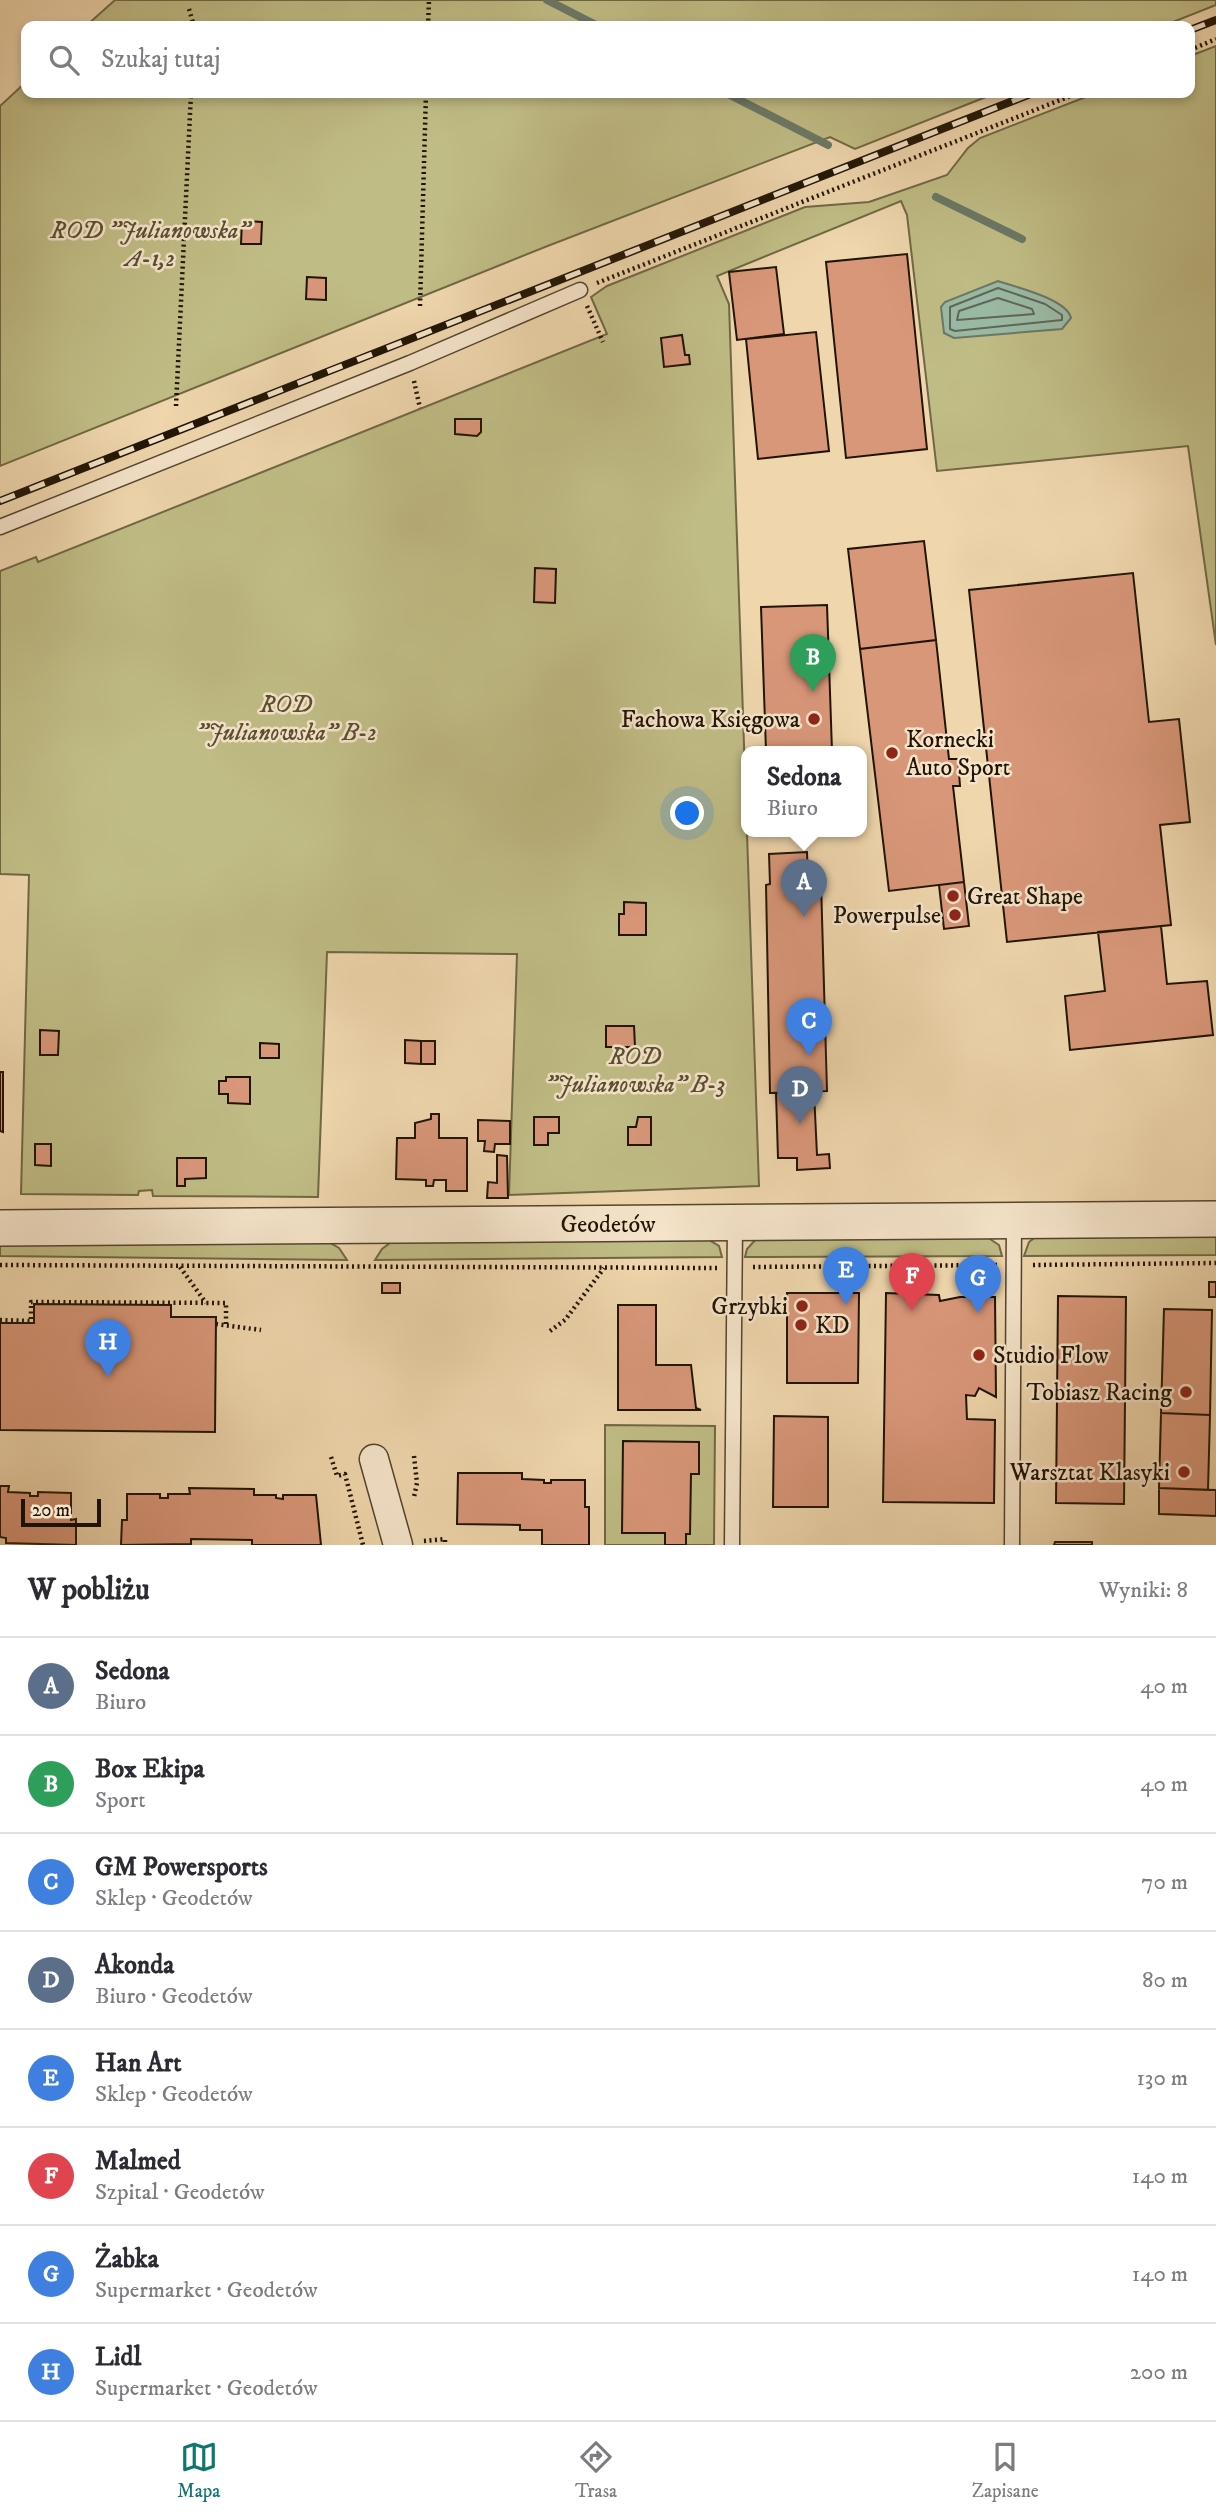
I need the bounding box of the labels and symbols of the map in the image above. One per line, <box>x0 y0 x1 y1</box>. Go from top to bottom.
park label: ROD "Julianowska" A-1,2 <box>50 216 253 274</box>
pin: B <box>790 634 836 692</box>
park label: ROD "Julianowska" B-2 <box>195 690 377 748</box>
place label: Fachowa Księgowa <box>621 705 801 735</box>
marker: Fachowa Księgowa <box>806 711 822 727</box>
place label: Kornecki Auto Sport <box>906 725 1011 783</box>
marker: Kornecki Auto Sport <box>884 745 900 761</box>
your location <box>670 796 704 830</box>
pin: A <box>781 859 827 917</box>
place label: Great Shape <box>967 882 1083 912</box>
marker: Great Shape <box>945 888 961 904</box>
place label: Powerpulse <box>833 901 941 931</box>
marker: Powerpulse <box>947 907 963 923</box>
pin: C <box>786 998 832 1056</box>
park label: ROD "Julianowska" B-3 <box>544 1042 726 1100</box>
pin: D <box>777 1066 823 1124</box>
street label: Geodetów <box>561 1210 656 1240</box>
pin: E <box>823 1247 869 1305</box>
pin: F <box>889 1253 935 1311</box>
pin: G <box>955 1255 1001 1313</box>
place label: Grzybki <box>711 1292 788 1322</box>
marker: Grzybki <box>794 1298 810 1314</box>
place label: KD <box>815 1311 850 1341</box>
marker: KD <box>793 1317 809 1333</box>
pin: H <box>85 1319 131 1377</box>
place label: Studio Flow <box>993 1341 1109 1371</box>
marker: Studio Flow <box>971 1347 987 1363</box>
place label: Tobiasz Racing <box>1027 1378 1172 1408</box>
marker: Tobiasz Racing <box>1178 1384 1194 1400</box>
place label: Warsztat Klasyki <box>1009 1458 1170 1488</box>
marker: Warsztat Klasyki <box>1176 1464 1192 1480</box>
scale bar <box>21 1496 102 1528</box>

